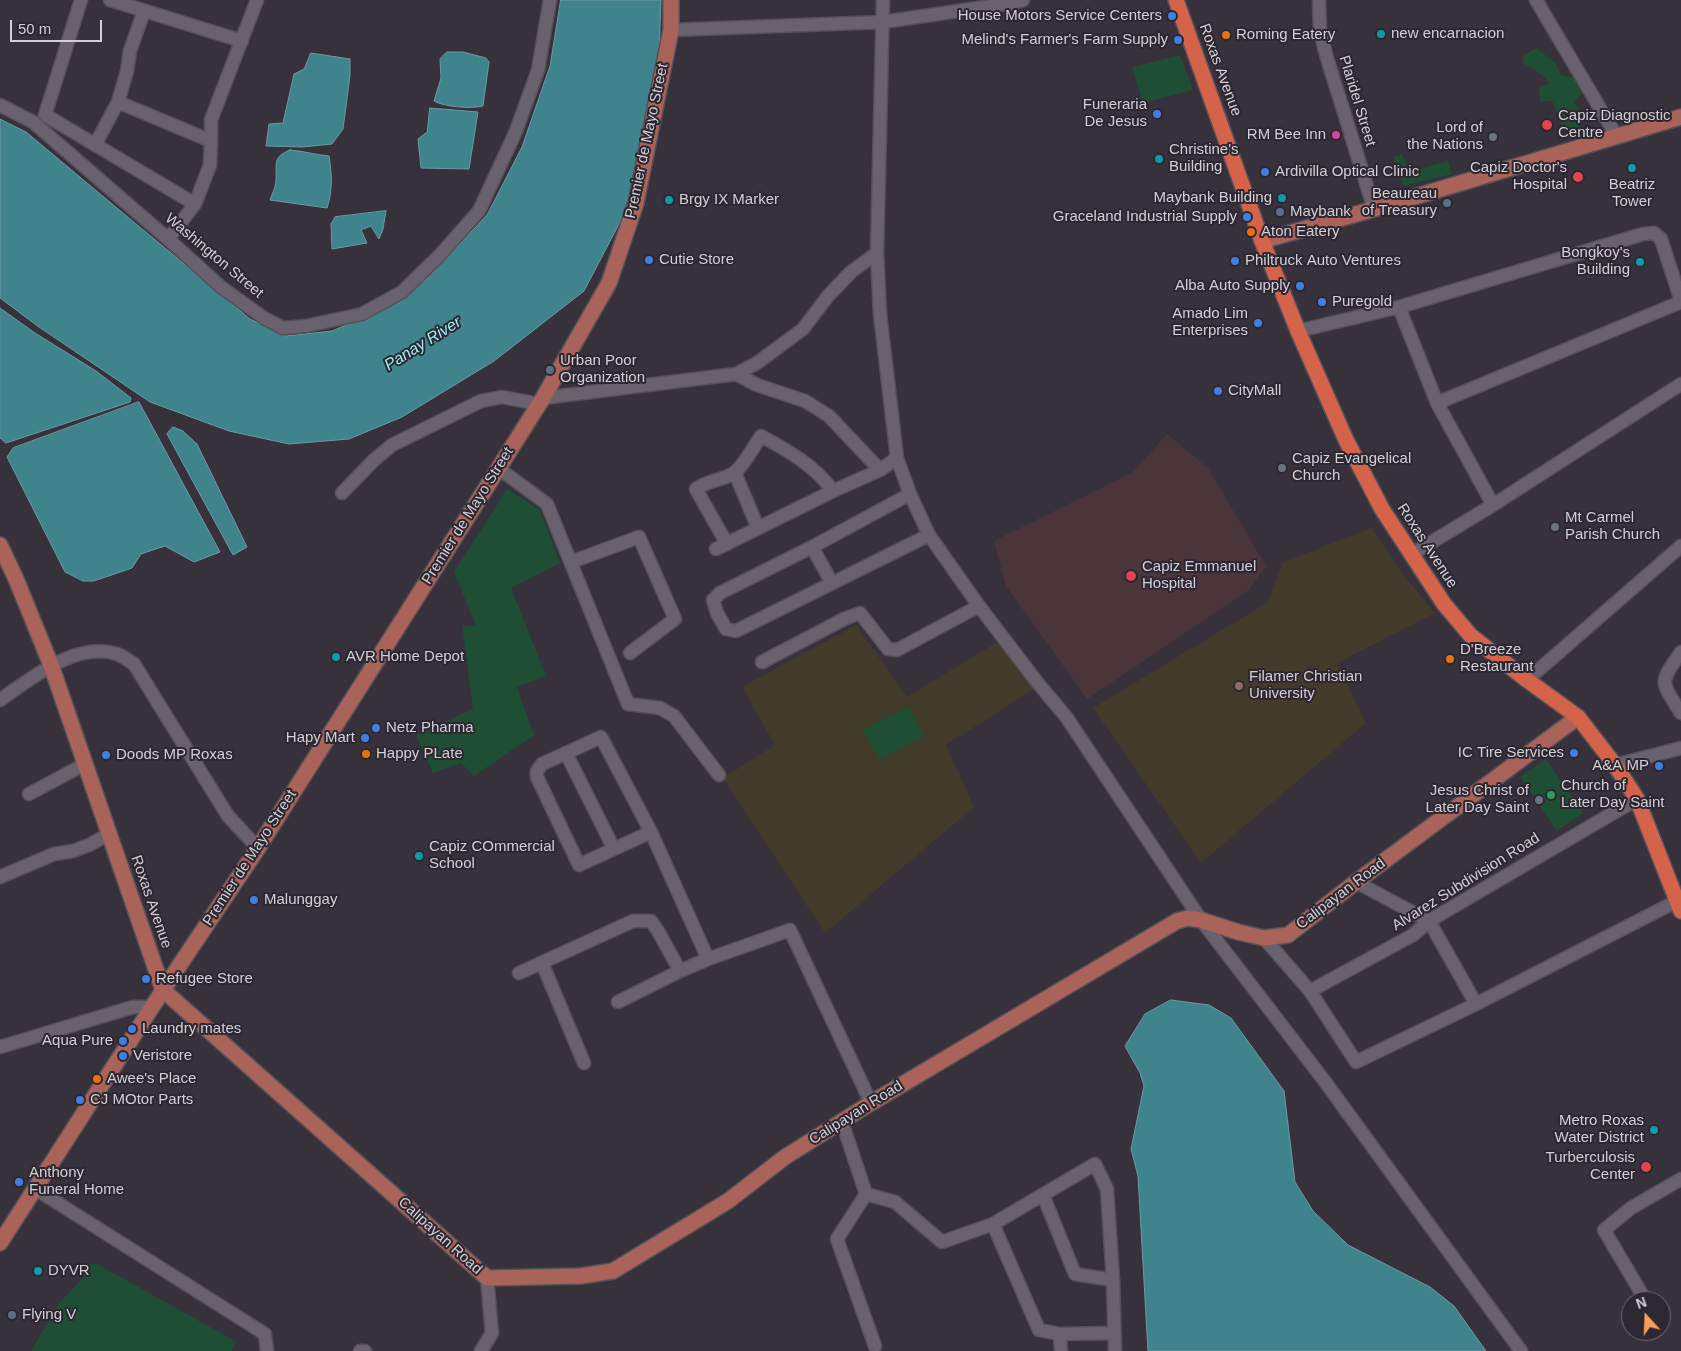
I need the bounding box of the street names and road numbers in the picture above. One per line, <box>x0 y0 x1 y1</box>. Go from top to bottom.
street label: Roxas Avenue <box>1195 21 1245 119</box>
street label: Plaridel Street <box>1335 53 1379 149</box>
street label: Premier de Mayo Street <box>622 62 672 220</box>
street label: Washington Street <box>161 210 267 302</box>
street label: Premier de Mayo Street <box>418 444 518 588</box>
street label: Roxas Avenue <box>1393 500 1461 592</box>
street label: Premier de Mayo Street <box>199 787 301 929</box>
street label: Alvarez Subdivision Road <box>1389 829 1543 935</box>
street label: Roxas Avenue <box>127 853 175 951</box>
street label: Calipayan Road <box>1293 855 1389 933</box>
street label: Calipayan Road <box>806 1077 906 1149</box>
street label: Calipayan Road <box>394 1194 486 1278</box>

